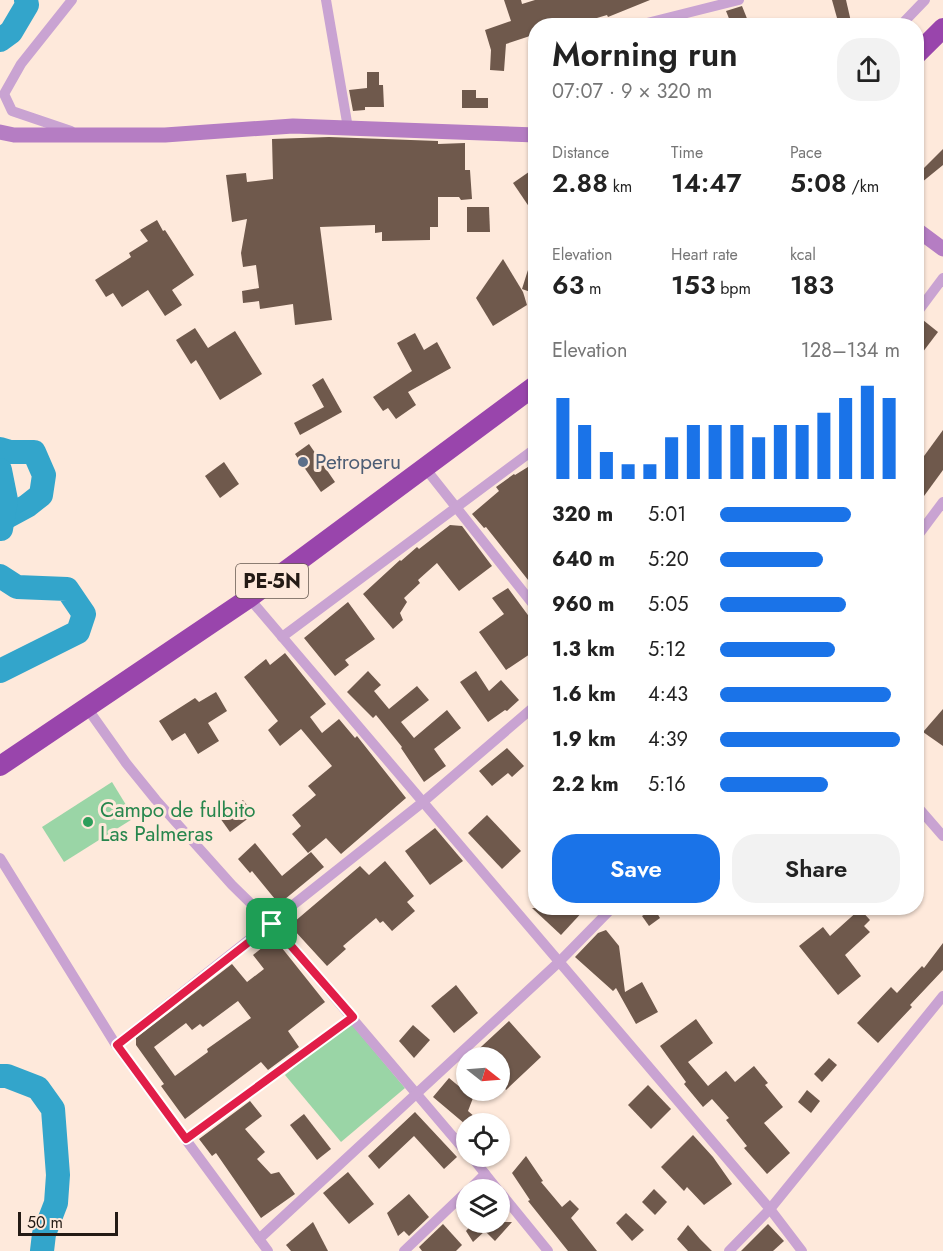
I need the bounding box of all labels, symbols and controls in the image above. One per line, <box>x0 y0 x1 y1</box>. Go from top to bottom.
text: Morning run <box>552 31 738 78</box>
button: share <box>837 38 900 101</box>
text: 07:07 · 9 × 320 m <box>552 77 712 106</box>
text: Distance <box>552 141 609 164</box>
text: Time <box>671 141 703 164</box>
text: Pace <box>790 141 822 164</box>
text: 2.88 <box>552 164 608 202</box>
text: 14:47 <box>671 164 741 202</box>
text: 5:08 <box>790 164 847 202</box>
text: km <box>608 175 632 198</box>
text: /km <box>847 175 879 198</box>
text: Elevation <box>552 243 612 266</box>
text: Heart rate <box>671 243 738 266</box>
text: kcal <box>790 243 816 266</box>
text: 63 <box>552 266 584 304</box>
text: 153 <box>671 266 715 304</box>
text: 183 <box>790 266 834 304</box>
text: m <box>584 277 601 300</box>
text: bpm <box>715 277 751 300</box>
text: Elevation <box>552 336 627 365</box>
text: 128–134 m <box>801 336 900 365</box>
place label: Petroperu <box>315 447 401 477</box>
marker: Petroperu <box>296 455 310 469</box>
text: 320 m <box>552 500 613 529</box>
text: 5:01 <box>648 500 686 529</box>
text: 640 m <box>552 545 615 574</box>
text: 5:20 <box>648 545 689 574</box>
road number: PE-5N <box>236 564 308 598</box>
text: 960 m <box>552 590 614 619</box>
text: 5:05 <box>648 590 689 619</box>
text: 1.3 km <box>552 635 615 664</box>
text: 5:12 <box>648 635 686 664</box>
text: 1.6 km <box>552 680 616 709</box>
text: 4:43 <box>648 680 688 709</box>
text: 1.9 km <box>552 725 616 754</box>
text: 4:39 <box>648 725 688 754</box>
text: 2.2 km <box>552 770 619 799</box>
text: 5:16 <box>648 770 686 799</box>
place label: Campo de fulbito Las Palmeras <box>100 795 255 849</box>
marker: Campo de fulbito Las Palmeras <box>81 815 95 829</box>
button: Save <box>552 834 720 903</box>
button: Share <box>732 834 900 903</box>
pin <box>246 898 297 949</box>
icon: arrive <box>255 907 288 940</box>
north arrow <box>456 1047 510 1101</box>
map controls <box>456 1047 510 1233</box>
button: locate <box>456 1113 510 1167</box>
button: layers <box>456 1179 510 1233</box>
scale bar <box>18 1209 118 1236</box>
text: 50 m <box>27 1211 63 1234</box>

